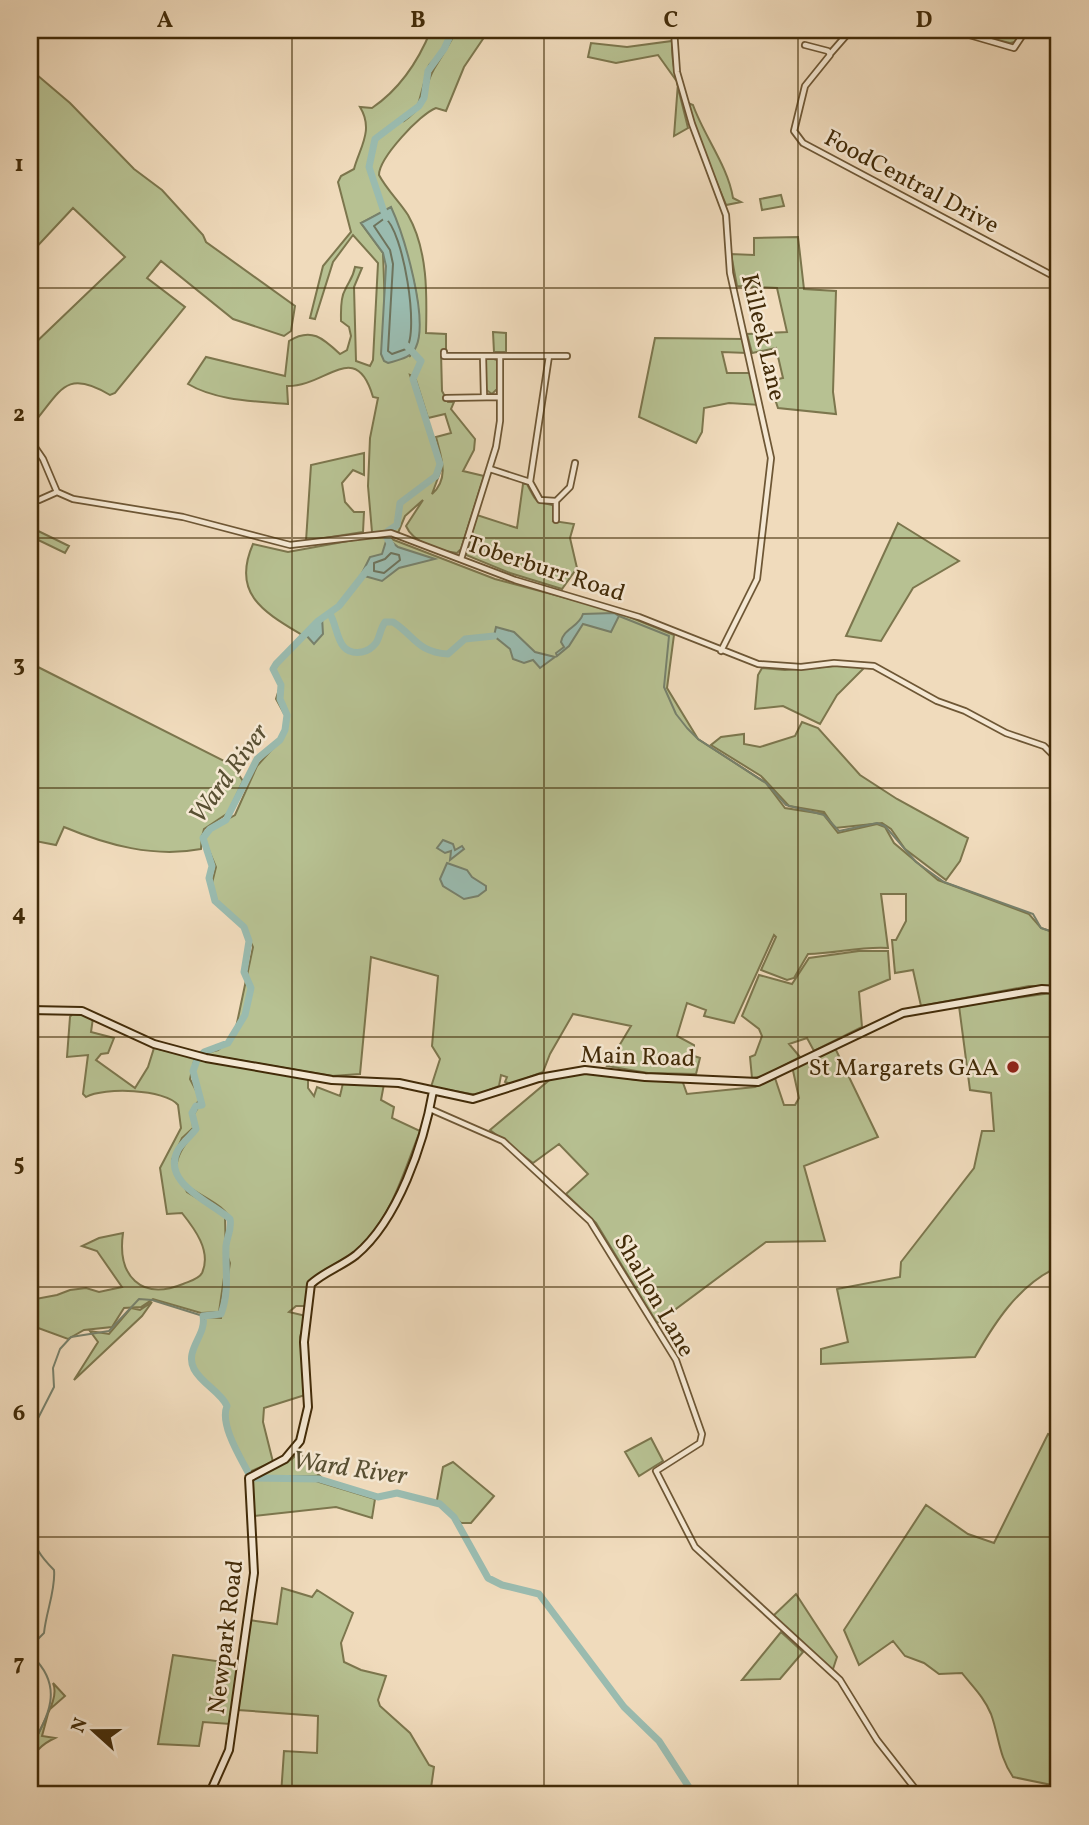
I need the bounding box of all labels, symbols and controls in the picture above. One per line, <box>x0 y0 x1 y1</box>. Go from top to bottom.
text: A <box>157 5 173 37</box>
text: B <box>410 5 426 37</box>
text: C <box>664 5 678 37</box>
text: D <box>916 5 933 37</box>
street label: FoodCentral Drive <box>818 122 1005 243</box>
text: 1 <box>14 149 24 181</box>
street label: Killeek Lane <box>731 270 793 404</box>
text: 2 <box>13 399 25 431</box>
street label: Toberburr Road <box>462 528 629 612</box>
text: 3 <box>13 649 25 681</box>
water label: Ward River <box>181 717 278 832</box>
text: 4 <box>12 898 26 930</box>
street label: Main Road <box>580 1039 696 1077</box>
place label: St Margarets GAA <box>808 1052 999 1086</box>
marker: St Margarets GAA <box>1005 1059 1021 1075</box>
text: 5 <box>13 1148 25 1180</box>
street label: Shallon Lane <box>604 1228 702 1364</box>
text: 6 <box>13 1398 25 1430</box>
water label: Ward River <box>290 1443 410 1495</box>
street label: Newpark Road <box>201 1558 253 1716</box>
text: 7 <box>14 1648 25 1680</box>
north arrow <box>60 1696 130 1766</box>
text: N <box>65 1714 95 1737</box>

